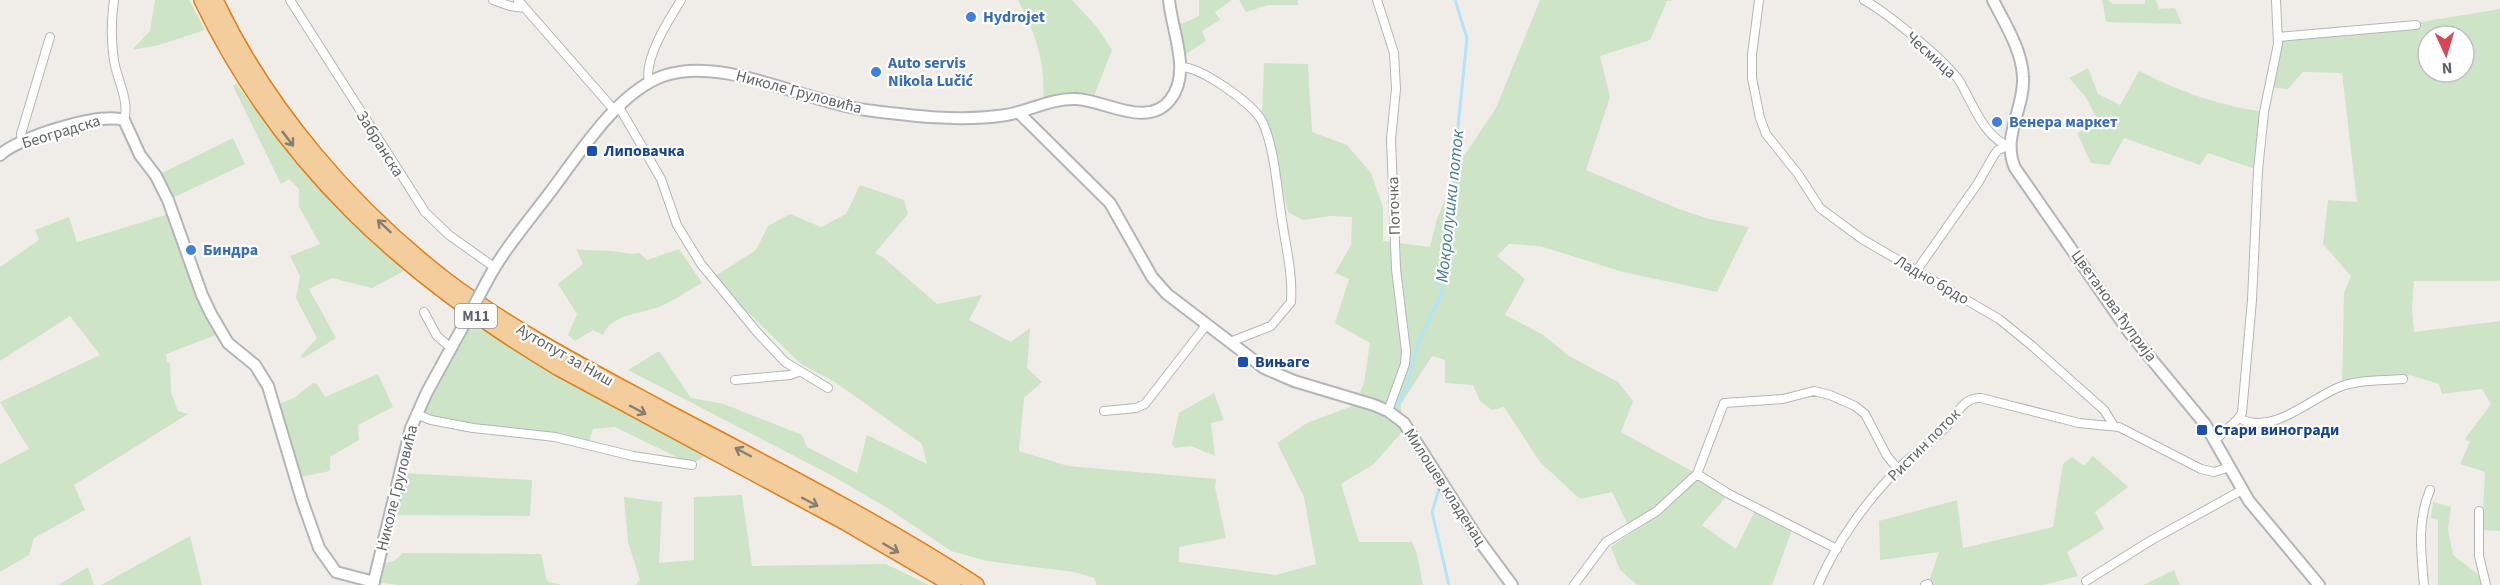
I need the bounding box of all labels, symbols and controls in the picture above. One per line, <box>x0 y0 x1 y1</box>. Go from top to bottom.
place label: Hydrojet <box>983 6 1045 28</box>
marker: Hydrojet <box>964 10 978 24</box>
north arrow <box>2416 24 2476 84</box>
street label: Чесмица <box>1901 26 1961 84</box>
place label: Auto servis Nikola Lučić <box>887 52 974 92</box>
text: N <box>2441 57 2453 79</box>
street label: Николе Груловића <box>734 65 864 119</box>
marker: Auto servis Nikola Lučić <box>869 65 883 79</box>
street label: Забранска <box>351 107 409 181</box>
street label: Београдска <box>19 110 103 154</box>
place label: Венера маркет <box>2009 111 2118 133</box>
marker: Венера маркет <box>1990 115 2004 129</box>
water label: Мокролушки поток <box>1430 128 1471 284</box>
one-way arrow <box>282 130 295 146</box>
place label: Липовачка <box>603 140 685 162</box>
marker: Липовачка <box>585 144 599 158</box>
street label: Поточка <box>1382 176 1406 236</box>
one-way arrow <box>377 219 392 233</box>
place label: Биндра <box>203 239 258 261</box>
marker: Биндра <box>184 243 198 257</box>
street label: Цветанова ћуприја <box>2066 246 2162 366</box>
street label: Ладно брдо <box>1891 250 1973 310</box>
road number: M11 <box>455 304 497 328</box>
street label: Аутопут за Ниш <box>512 318 618 392</box>
place label: Вињаге <box>1255 351 1310 373</box>
marker: Вињаге <box>1236 355 1250 369</box>
one-way arrow <box>629 404 646 416</box>
street label: Ристин поток <box>1883 404 1965 486</box>
place label: Стари виногради <box>2214 419 2339 441</box>
street label: Николе Груловића <box>371 422 423 554</box>
marker: Стари виногради <box>2195 423 2209 437</box>
street label: Милошев кладенац <box>1399 424 1491 550</box>
one-way arrow <box>735 446 752 458</box>
one-way arrow <box>801 496 818 508</box>
one-way arrow <box>882 543 899 555</box>

